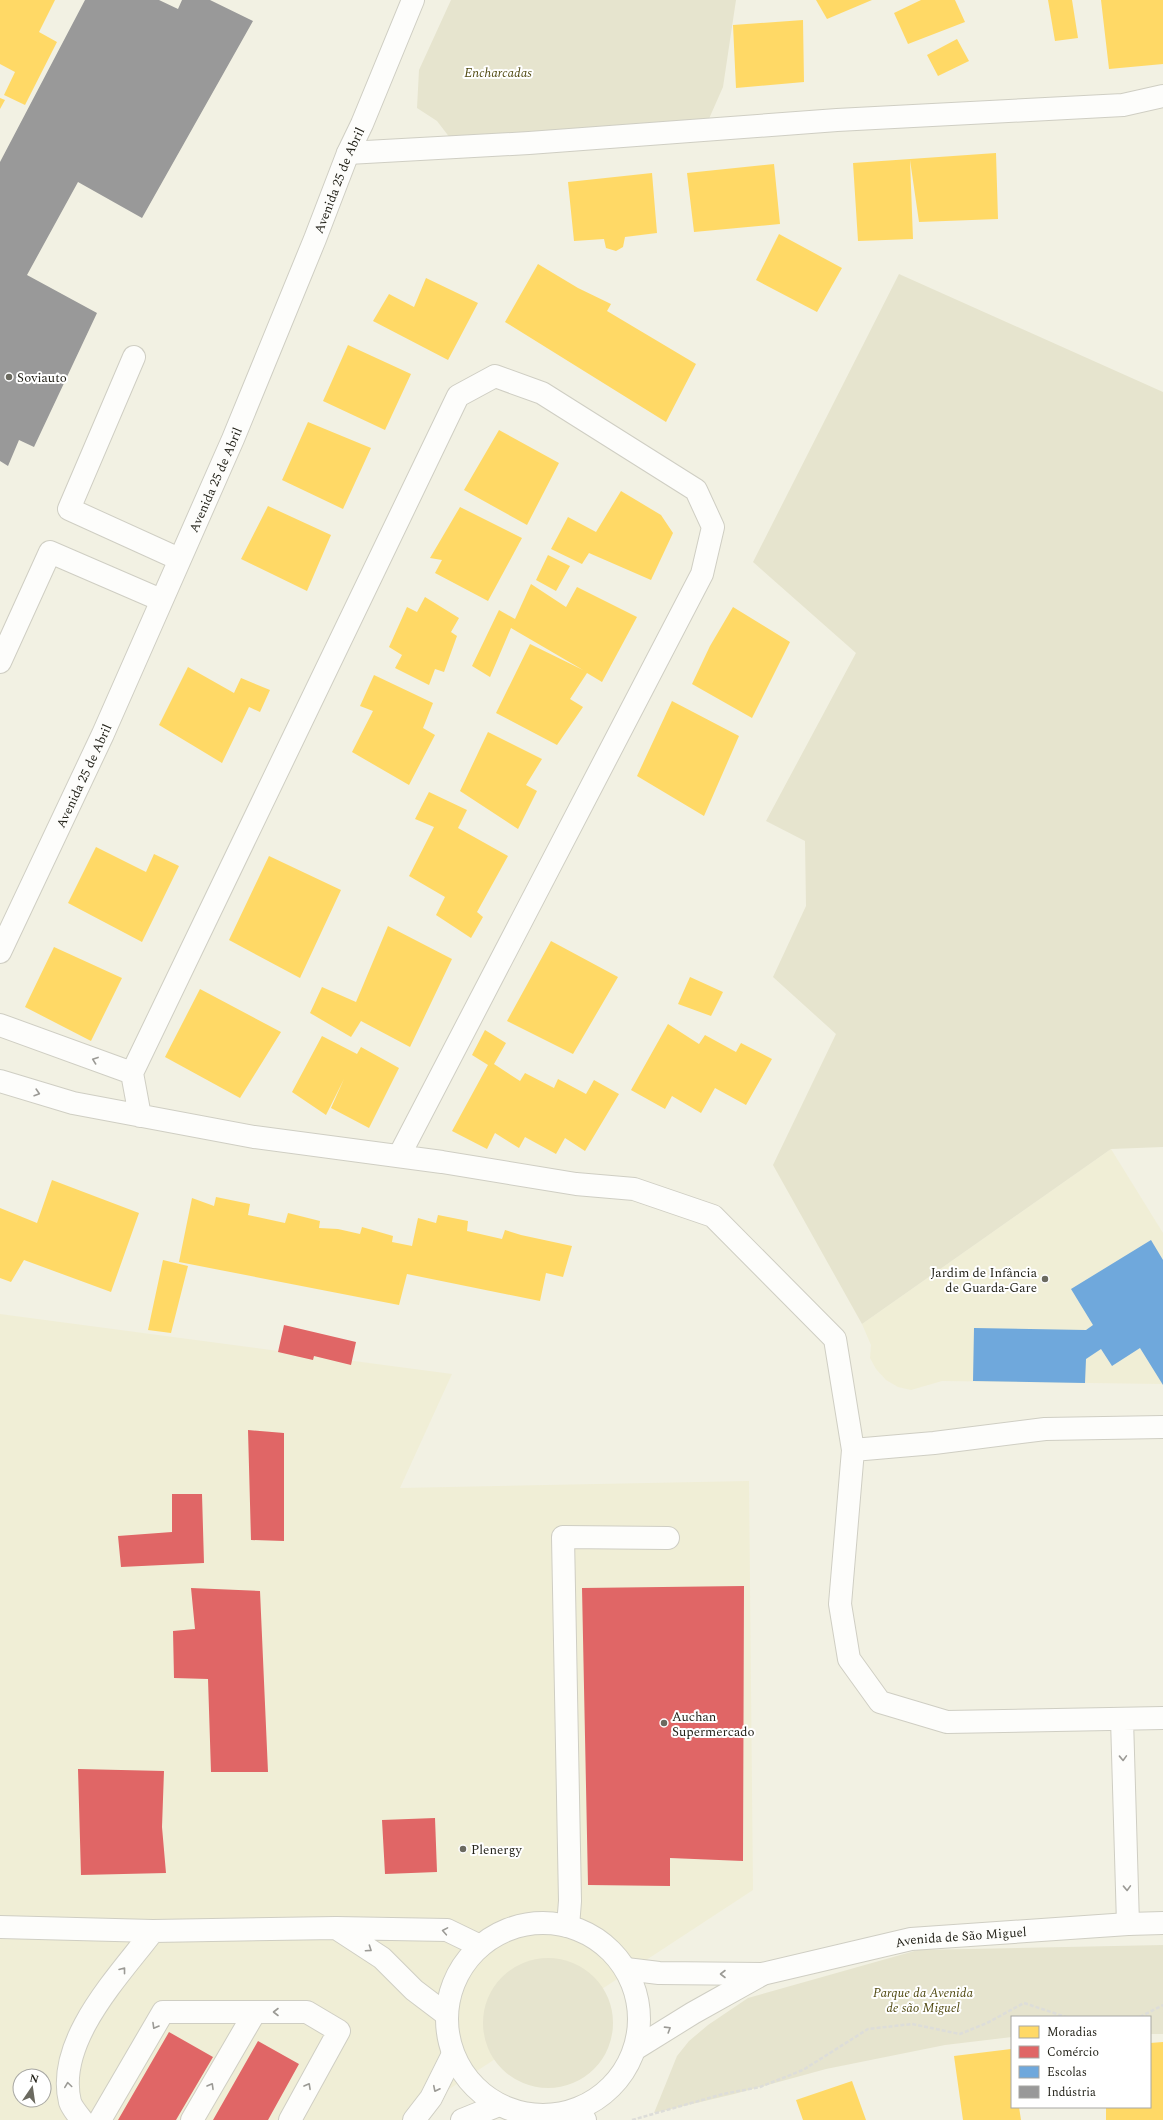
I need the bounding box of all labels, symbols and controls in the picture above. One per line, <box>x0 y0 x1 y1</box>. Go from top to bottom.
park label: Encharcadas <box>464 63 532 83</box>
street label: Avenida 25 de Abril <box>309 124 370 237</box>
place label: Soviauto <box>17 368 67 388</box>
marker: Soviauto <box>4 372 14 382</box>
street label: Avenida 25 de Abril <box>184 424 248 536</box>
street label: Avenida 25 de Abril <box>51 721 117 832</box>
one-way arrow <box>92 1056 99 1065</box>
one-way arrow <box>34 1088 41 1097</box>
place label: Jardim de Infância de Guarda-Gare <box>931 1263 1038 1298</box>
marker: Jardim de Infância de Guarda-Gare <box>1040 1274 1050 1284</box>
place label: Auchan Supermercado <box>672 1707 755 1742</box>
marker: Auchan Supermercado <box>659 1718 669 1728</box>
one-way arrow <box>1119 1755 1127 1761</box>
place label: Plenergy <box>471 1840 523 1860</box>
marker: Plenergy <box>458 1844 468 1854</box>
one-way arrow <box>1123 1885 1131 1891</box>
street label: Avenida de São Miguel <box>893 1922 1027 1953</box>
one-way arrow <box>441 1927 448 1936</box>
one-way arrow <box>365 1944 372 1952</box>
one-way arrow <box>118 1968 125 1975</box>
one-way arrow <box>720 1970 726 1978</box>
park label: Parque da Avenida de são Miguel <box>873 1983 973 2018</box>
one-way arrow <box>273 2008 279 2016</box>
legend <box>1011 2016 1151 2108</box>
one-way arrow <box>152 2022 159 2030</box>
text: Moradias <box>1047 2023 1097 2042</box>
one-way arrow <box>664 2026 671 2034</box>
text: Comércio <box>1047 2043 1099 2062</box>
text: Escolas <box>1047 2063 1087 2082</box>
north arrow <box>12 2068 52 2108</box>
text: N <box>28 2069 40 2088</box>
one-way arrow <box>64 2082 73 2088</box>
one-way arrow <box>207 2083 214 2090</box>
one-way arrow <box>304 2083 311 2090</box>
text: Indústria <box>1047 2083 1096 2102</box>
one-way arrow <box>433 2084 441 2092</box>

